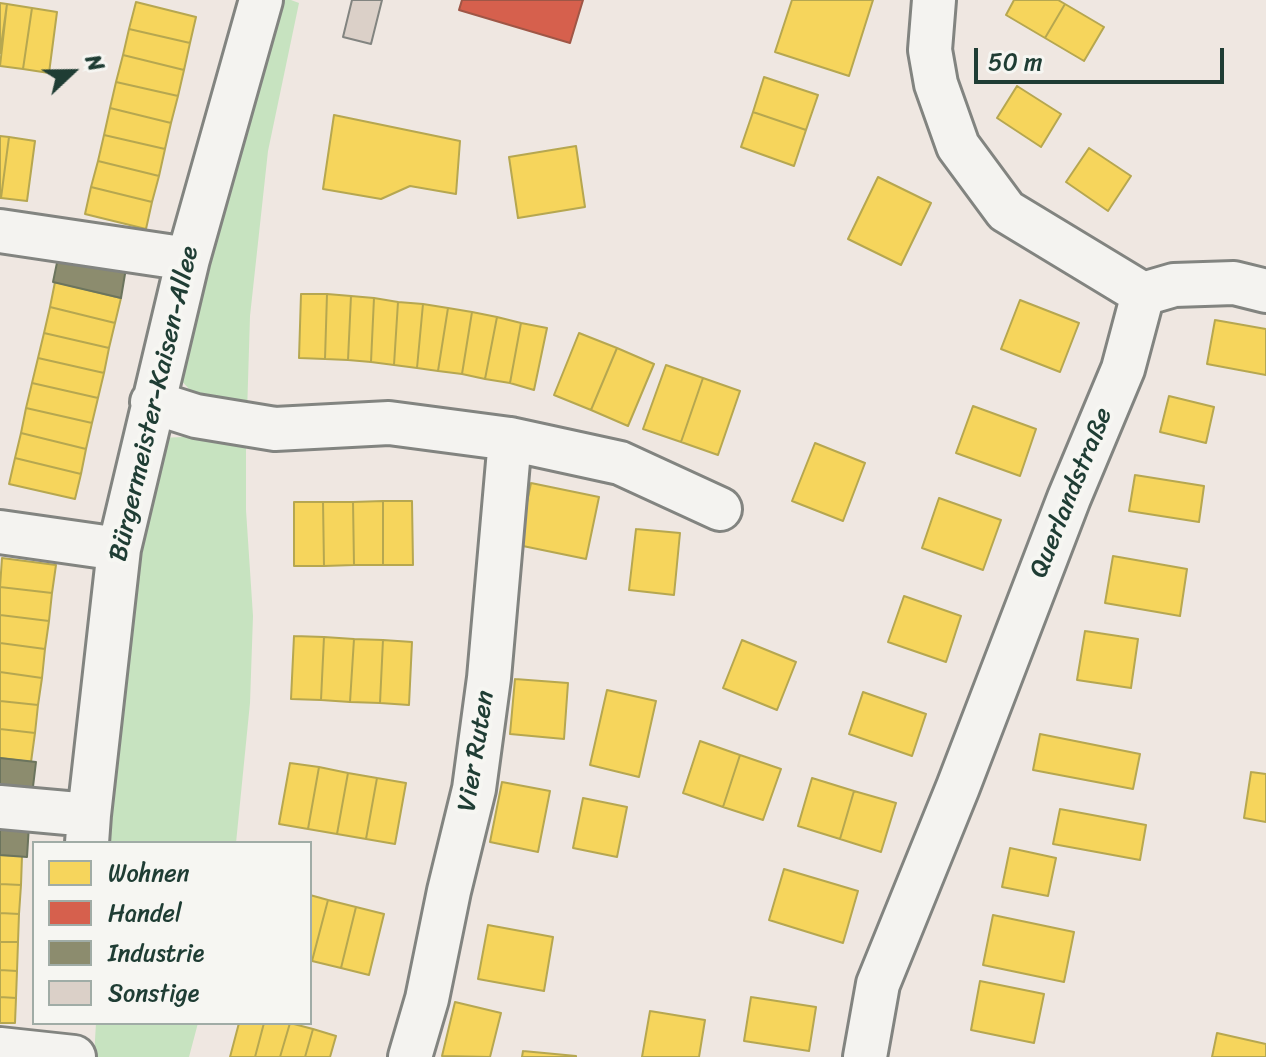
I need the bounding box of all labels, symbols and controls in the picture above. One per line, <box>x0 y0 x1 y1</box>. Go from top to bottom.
north arrow <box>32 32 112 112</box>
scale bar <box>978 32 1228 82</box>
text: 50 m <box>988 41 1043 83</box>
text: N <box>74 48 116 77</box>
street label: Bürgermeister-Kaisen-Allee <box>104 243 206 565</box>
street label: Querlandstraße <box>1024 403 1120 583</box>
street label: Vier Ruten <box>452 688 502 814</box>
legend <box>32 841 312 1025</box>
text: Wohnen <box>108 852 190 894</box>
text: Handel <box>108 892 182 934</box>
text: Industrie <box>108 932 204 974</box>
text: Sonstige <box>108 972 199 1014</box>

